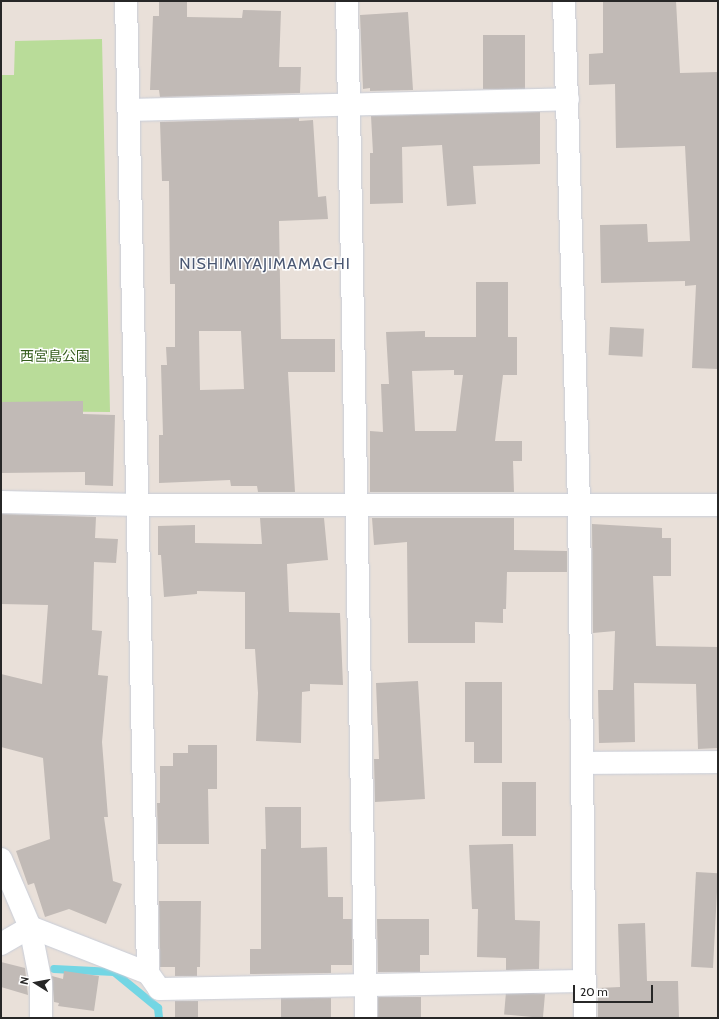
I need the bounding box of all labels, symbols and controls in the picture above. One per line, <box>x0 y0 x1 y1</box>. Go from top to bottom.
district label: NISHIMIYAJIMAMACHI <box>179 254 351 274</box>
park label: 西宮島公園 <box>20 348 90 364</box>
north arrow <box>16 963 56 1003</box>
text: N <box>17 976 32 986</box>
scale bar <box>575 977 655 1003</box>
text: 20 m <box>580 984 608 999</box>

